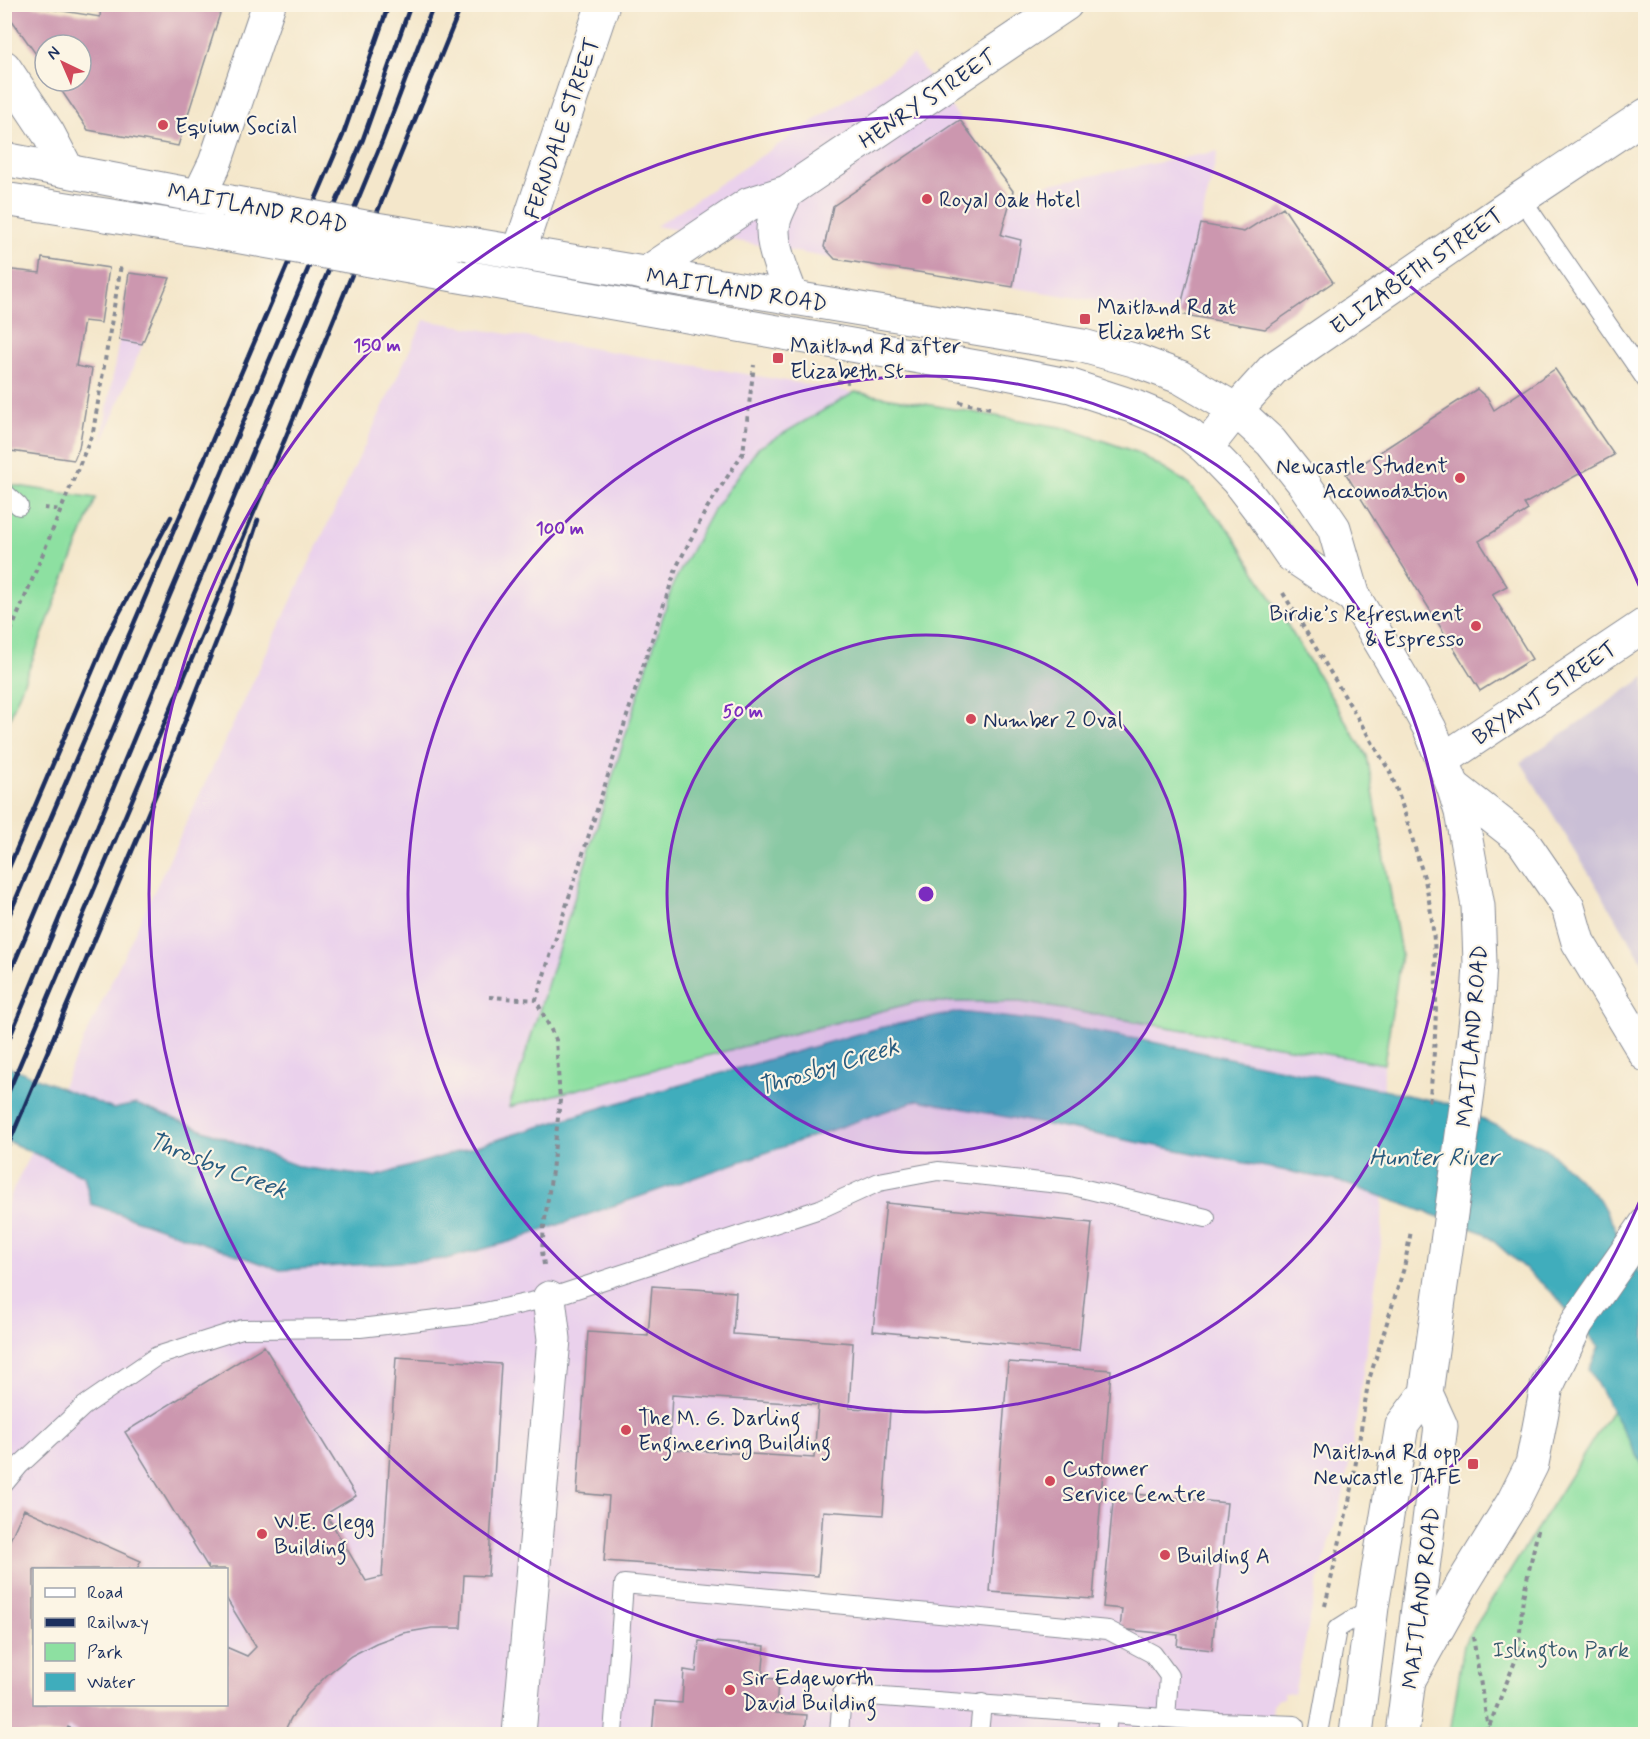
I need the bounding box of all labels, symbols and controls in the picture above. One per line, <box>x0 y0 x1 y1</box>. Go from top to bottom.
north arrow <box>33 33 93 93</box>
street label: FERNDALE STREET <box>519 34 607 223</box>
text: N <box>42 42 65 65</box>
street label: HENRY STREET <box>854 43 1003 156</box>
place label: Equium Social <box>175 113 297 141</box>
marker: Equium Social <box>156 118 170 132</box>
street label: MAITLAND ROAD <box>165 178 350 240</box>
place label: Royal Oak Hotel <box>939 187 1081 215</box>
marker: Royal Oak Hotel <box>920 192 934 206</box>
street label: ELIZABETH STREET <box>1325 202 1509 342</box>
street label: MAITLAND ROAD <box>644 263 829 319</box>
place label: Maitland Rd at Elizabeth St <box>1097 294 1236 347</box>
marker: Maitland Rd at Elizabeth St <box>1078 312 1092 326</box>
place label: Maitland Rd after Elizabeth St <box>790 333 961 386</box>
text: 150 m <box>353 334 401 358</box>
marker: Maitland Rd after Elizabeth St <box>771 351 785 365</box>
place label: Newcastle Student Accomodation <box>1276 453 1448 506</box>
marker: Newcastle Student Accomodation <box>1453 471 1467 485</box>
text: 100 m <box>536 517 584 541</box>
place label: Birdie’s Refreshment & Espresso <box>1269 601 1464 654</box>
marker: Birdie’s Refreshment & Espresso <box>1469 619 1483 633</box>
street label: BRYANT STREET <box>1468 635 1623 752</box>
text: 50 m <box>723 700 763 724</box>
place label: Number 2 Oval <box>983 707 1123 735</box>
marker: Number 2 Oval <box>964 712 978 726</box>
centre of rings <box>916 884 936 904</box>
street label: MAITLAND ROAD <box>1451 944 1495 1128</box>
water label: Throsby Creek <box>754 1031 903 1104</box>
water label: Throsby Creek <box>144 1126 291 1207</box>
water label: Hunter River <box>1369 1143 1502 1174</box>
place label: The M. G. Darling Engineering Building <box>638 1405 831 1461</box>
marker: The M. G. Darling Engineering Building <box>619 1423 633 1437</box>
place label: Maitland Rd opp Newcastle TAFE <box>1313 1439 1461 1492</box>
place label: Customer Service Centre <box>1062 1456 1206 1509</box>
marker: Maitland Rd opp Newcastle TAFE <box>1466 1457 1480 1471</box>
marker: Customer Service Centre <box>1043 1474 1057 1488</box>
street label: MAITLAND ROAD <box>1397 1506 1447 1691</box>
place label: W.E. Clegg Building <box>274 1509 375 1565</box>
marker: W.E. Clegg Building <box>255 1527 269 1541</box>
place label: Building A <box>1177 1543 1270 1574</box>
marker: Building A <box>1158 1548 1172 1562</box>
legend <box>33 1568 228 1706</box>
text: Road <box>87 1581 123 1605</box>
text: Railway <box>87 1611 149 1635</box>
park label: Islington Park <box>1493 1637 1629 1668</box>
text: Park <box>87 1641 123 1665</box>
place label: Sir Edgeworth David Building <box>742 1665 877 1721</box>
text: Water <box>87 1671 136 1695</box>
marker: Sir Edgeworth David Building <box>723 1683 737 1697</box>

